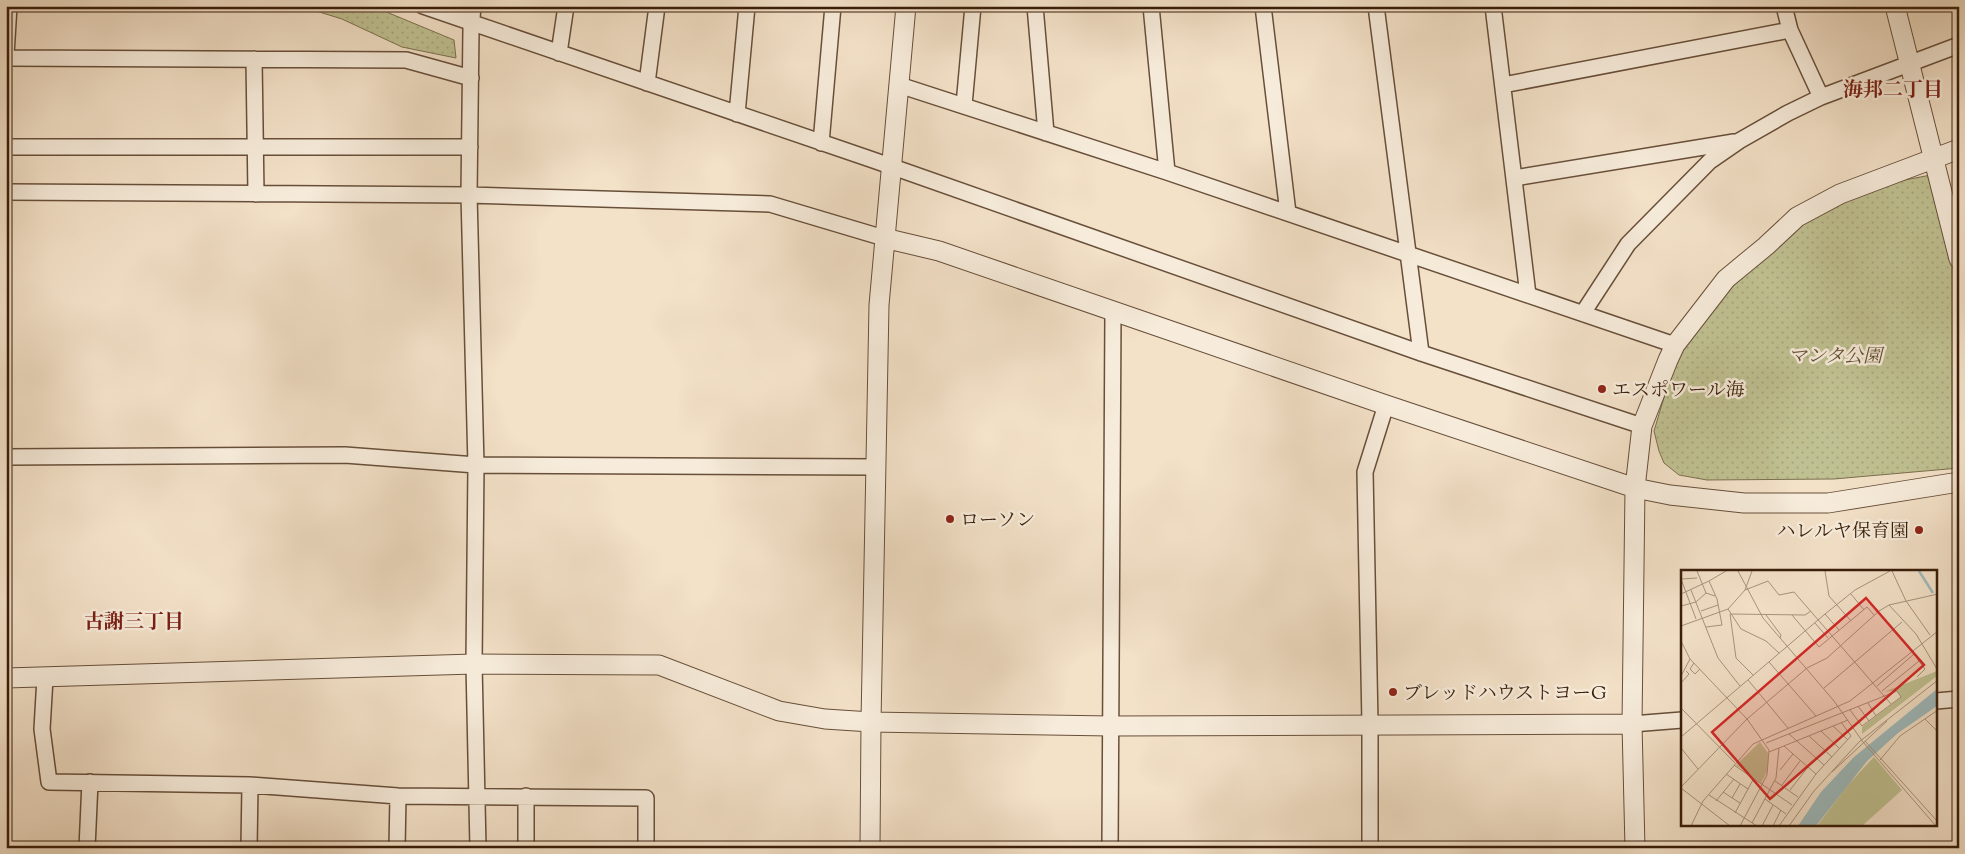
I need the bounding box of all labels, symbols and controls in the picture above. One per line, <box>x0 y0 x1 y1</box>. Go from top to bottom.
district label: 海邦二丁目 <box>1843 77 1943 106</box>
park label: マンタ公園 <box>1788 344 1885 371</box>
place label: エスポワール海 <box>1612 378 1745 405</box>
marker: エスポワール海 <box>1596 383 1608 395</box>
place label: ローソン <box>960 508 1035 535</box>
marker: ローソン <box>944 513 956 525</box>
place label: ハレルヤ保育園 <box>1776 519 1909 546</box>
marker: ハレルヤ保育園 <box>1913 524 1925 536</box>
inset map <box>1681 570 1938 826</box>
district label: 古謝三丁目 <box>84 609 184 638</box>
place label: ブレッドハウストヨーG <box>1403 681 1607 708</box>
marker: ブレッドハウストヨーG <box>1387 686 1399 698</box>

